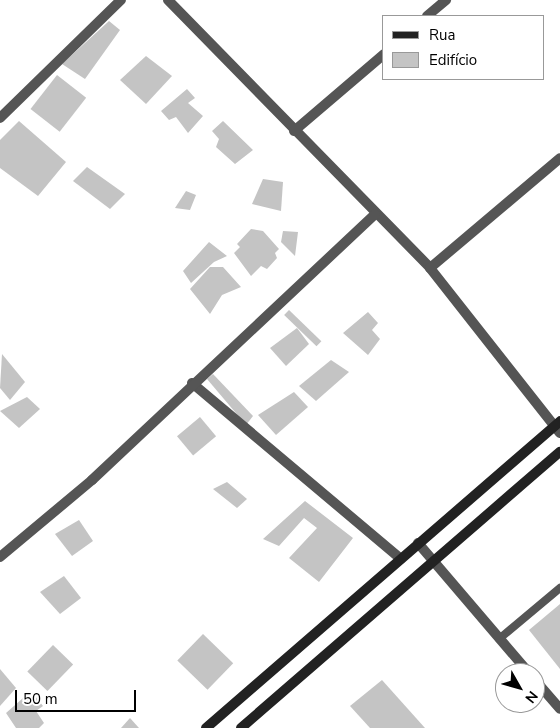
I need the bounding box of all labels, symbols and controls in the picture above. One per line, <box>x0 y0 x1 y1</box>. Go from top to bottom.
legend <box>382 15 545 80</box>
text: Rua <box>429 25 455 45</box>
text: Edifício <box>429 50 477 70</box>
north arrow <box>495 663 545 713</box>
scale bar <box>18 680 139 712</box>
text: N <box>521 687 542 707</box>
text: 50 m <box>23 689 58 709</box>

